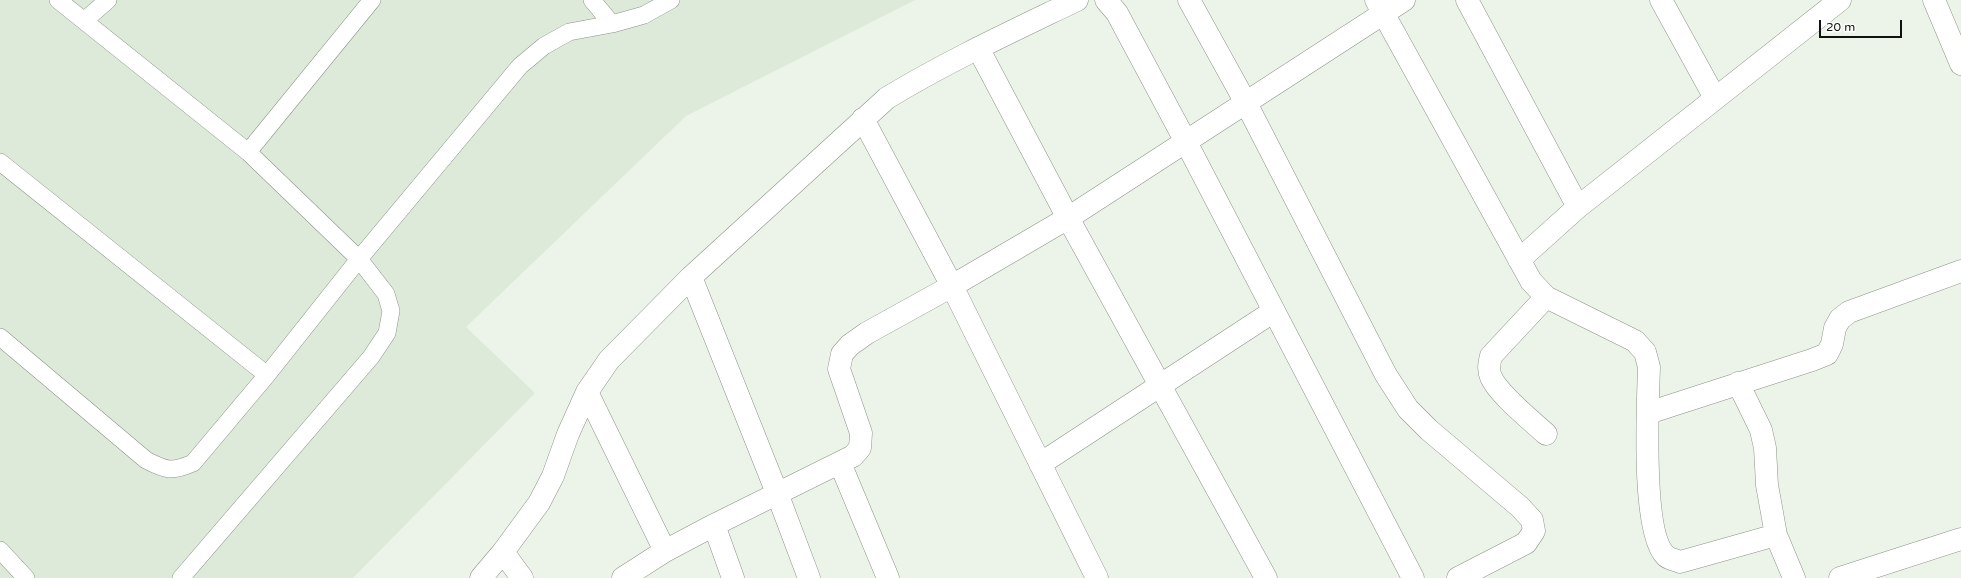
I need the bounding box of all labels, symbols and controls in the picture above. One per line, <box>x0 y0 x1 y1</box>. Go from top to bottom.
scale bar <box>1821 12 1904 38</box>
text: 20 m <box>1826 20 1855 34</box>

